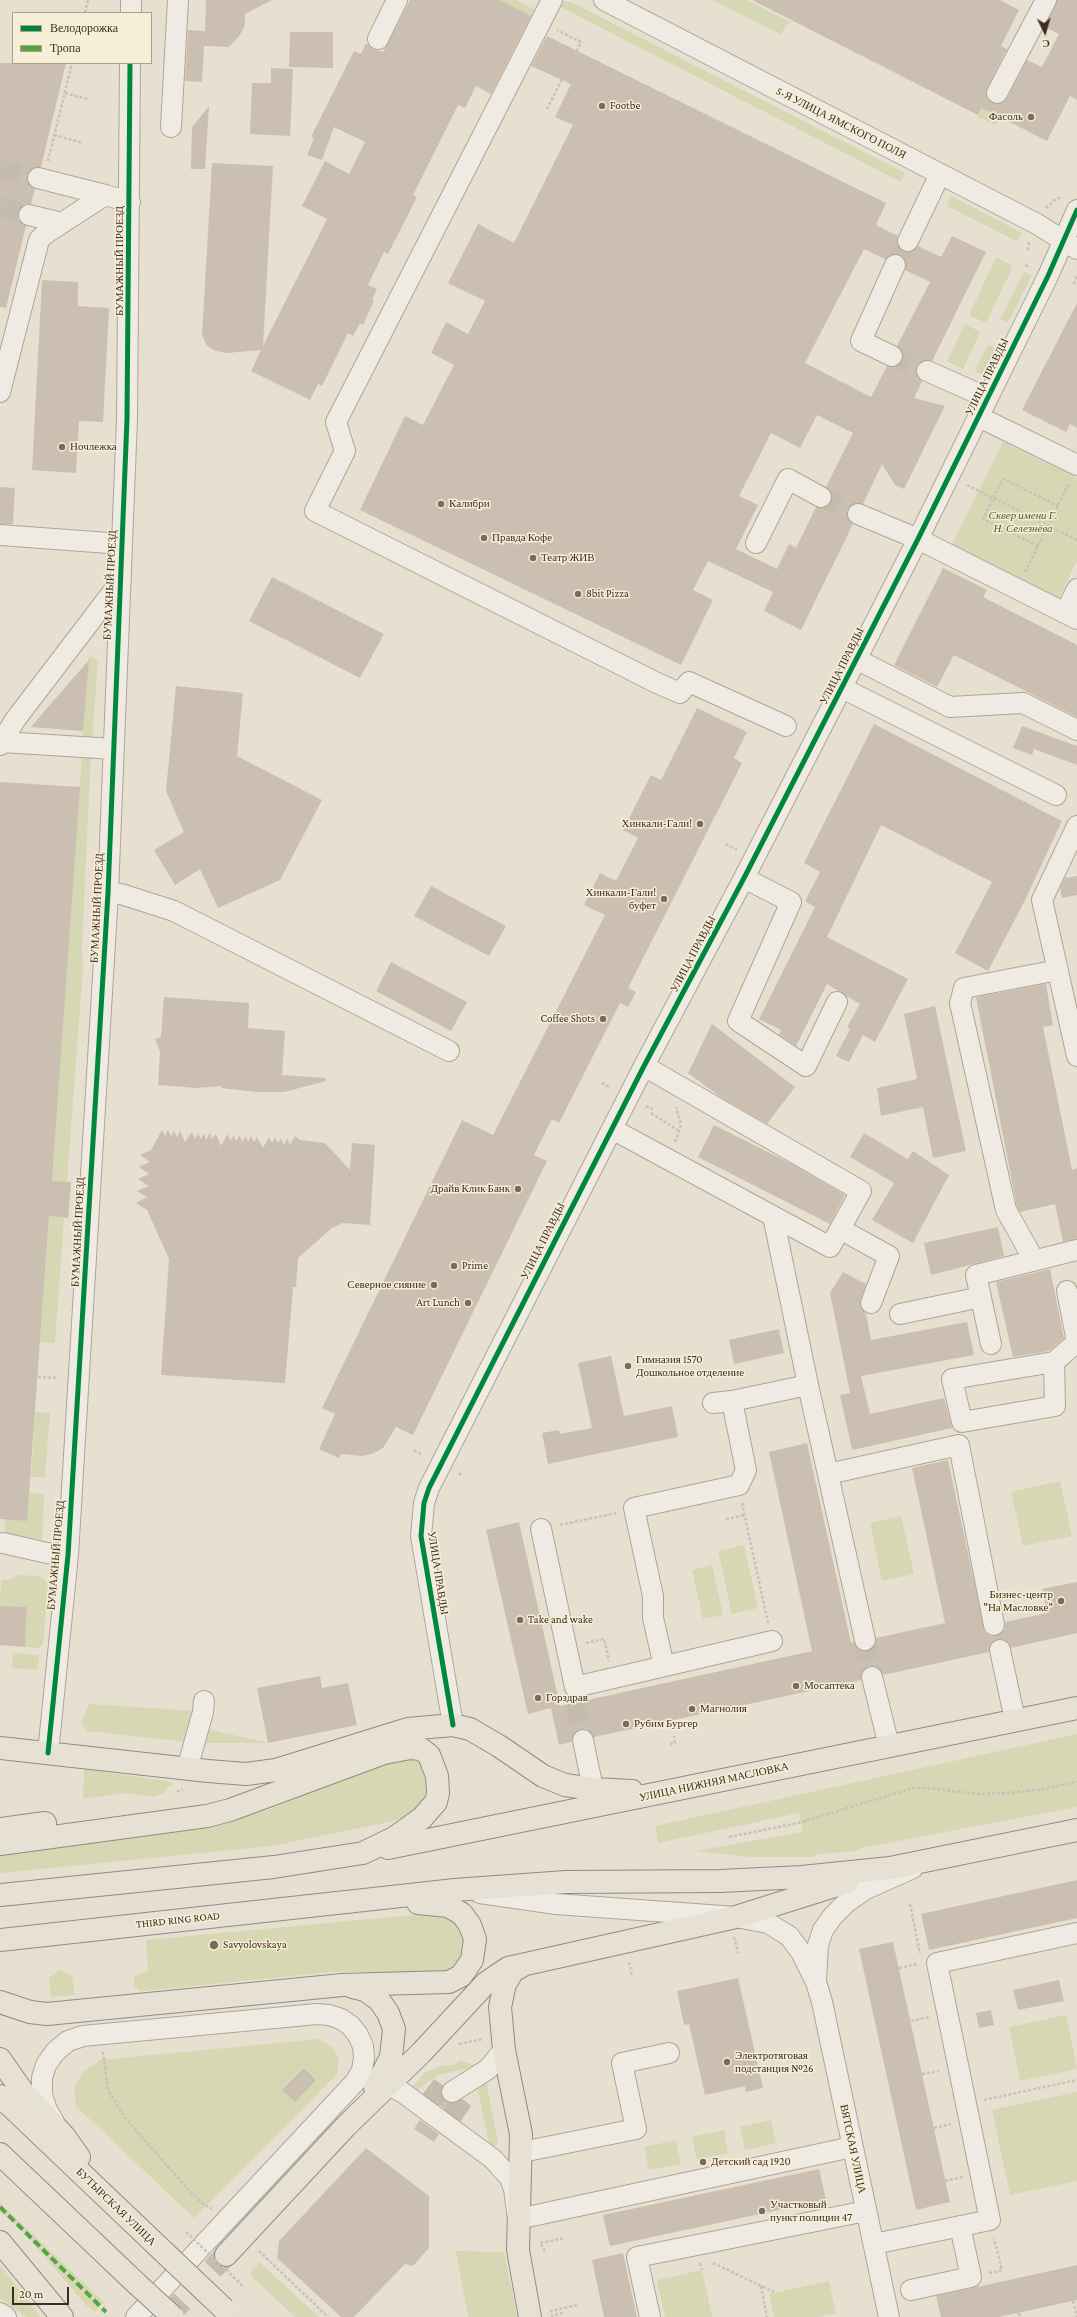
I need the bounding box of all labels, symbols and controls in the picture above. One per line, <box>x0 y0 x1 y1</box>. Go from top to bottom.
legend <box>12 12 152 64</box>
north arrow <box>1025 12 1065 52</box>
text: Велодорожка <box>50 21 118 35</box>
text: С <box>1042 38 1051 50</box>
text: Тропа <box>50 41 81 55</box>
street label: 5-Я УЛИЦА ЯМСКОГО ПОЛЯ <box>774 84 908 162</box>
place label: Footbe <box>610 99 640 113</box>
marker: Footbe <box>597 101 607 111</box>
place label: Фасоль <box>989 110 1023 124</box>
marker: Фасоль <box>1026 112 1036 122</box>
street label: БУМАЖНЫЙ ПРОЕЗД <box>113 206 127 316</box>
street label: УЛИЦА ПРАВДЫ <box>963 336 1011 418</box>
place label: Ночлежка <box>70 440 117 454</box>
marker: Ночлежка <box>57 442 67 452</box>
place label: Калибри <box>449 497 490 511</box>
marker: Калибри <box>436 499 446 509</box>
park label: Сквер имени Г. Н. Селезнёва <box>989 509 1057 535</box>
street label: БУМАЖНЫЙ ПРОЕЗД <box>101 530 119 640</box>
place label: Правда Кофе <box>492 531 552 545</box>
marker: Правда Кофе <box>479 533 489 543</box>
place label: Театр ЖИВ <box>541 551 595 565</box>
marker: Театр ЖИВ <box>528 553 538 563</box>
place label: 8bit Pizza <box>586 587 629 601</box>
marker: 8bit Pizza <box>573 589 583 599</box>
street label: УЛИЦА ПРАВДЫ <box>817 625 867 707</box>
place label: Хинкали-Гали! <box>621 817 692 831</box>
marker: Хинкали-Гали! <box>695 819 705 829</box>
street label: БУМАЖНЫЙ ПРОЕЗД <box>88 853 106 963</box>
place label: Хинкали-Гали! буфет <box>585 886 656 912</box>
marker: Хинкали-Гали! буфет <box>659 894 669 904</box>
street label: УЛИЦА ПРАВДЫ <box>667 914 719 994</box>
place label: Coffee Shots <box>541 1012 595 1026</box>
marker: Coffee Shots <box>598 1014 608 1024</box>
street label: БУМАЖНЫЙ ПРОЕЗД <box>69 1177 87 1287</box>
place label: Драйв Клик Банк <box>430 1182 510 1196</box>
marker: Драйв Клик Банк <box>513 1184 523 1194</box>
street label: УЛИЦА ПРАВДЫ <box>518 1200 568 1282</box>
place label: Prime <box>462 1259 488 1273</box>
marker: Prime <box>449 1261 459 1271</box>
place label: Северное сияние <box>347 1278 426 1292</box>
marker: Северное сияние <box>429 1280 439 1290</box>
place label: Art Lunch <box>417 1296 460 1310</box>
marker: Art Lunch <box>463 1298 473 1308</box>
place label: Гимназия 1570 Дошкольное отделение <box>636 1353 744 1379</box>
marker: Гимназия 1570 Дошкольное отделение <box>623 1361 633 1371</box>
street label: БУМАЖНЫЙ ПРОЕЗД <box>45 1500 67 1610</box>
street label: УЛИЦА ПРАВДЫ <box>425 1530 451 1616</box>
place label: Бизнес-центр "На Масловке" <box>983 1588 1053 1614</box>
marker: Бизнес-центр "На Масловке" <box>1056 1596 1066 1606</box>
place label: Take and wake <box>528 1613 593 1627</box>
marker: Take and wake <box>515 1615 525 1625</box>
place label: Мосаптека <box>804 1679 855 1693</box>
marker: Мосаптека <box>791 1681 801 1691</box>
place label: Горздрав <box>546 1691 588 1705</box>
marker: Горздрав <box>533 1693 543 1703</box>
place label: Магнолия <box>700 1702 747 1716</box>
marker: Магнолия <box>687 1704 697 1714</box>
place label: Рубим Бургер <box>634 1717 698 1731</box>
marker: Рубим Бургер <box>621 1719 631 1729</box>
street label: УЛИЦА НИЖНЯЯ МАСЛОВКА <box>638 1760 790 1804</box>
street label: THIRD RING ROAD <box>135 1909 221 1931</box>
place label: Savyolovskaya <box>223 1938 287 1952</box>
marker: Savyolovskaya <box>208 1939 220 1951</box>
place label: Электротяговая подстанция №26 <box>735 2049 814 2075</box>
marker: Электротяговая подстанция №26 <box>722 2057 732 2067</box>
street label: ВЯТСКАЯ УЛИЦА <box>837 2103 869 2195</box>
place label: Детский сад 1920 <box>711 2155 791 2169</box>
marker: Детский сад 1920 <box>698 2157 708 2167</box>
street label: БУТЫРСКАЯ УЛИЦА <box>73 2165 159 2249</box>
place label: Участковый пункт полиции 47 <box>770 2198 852 2224</box>
marker: Участковый пункт полиции 47 <box>757 2206 767 2216</box>
scale bar <box>14 2279 71 2305</box>
text: 20 m <box>19 2287 43 2301</box>

